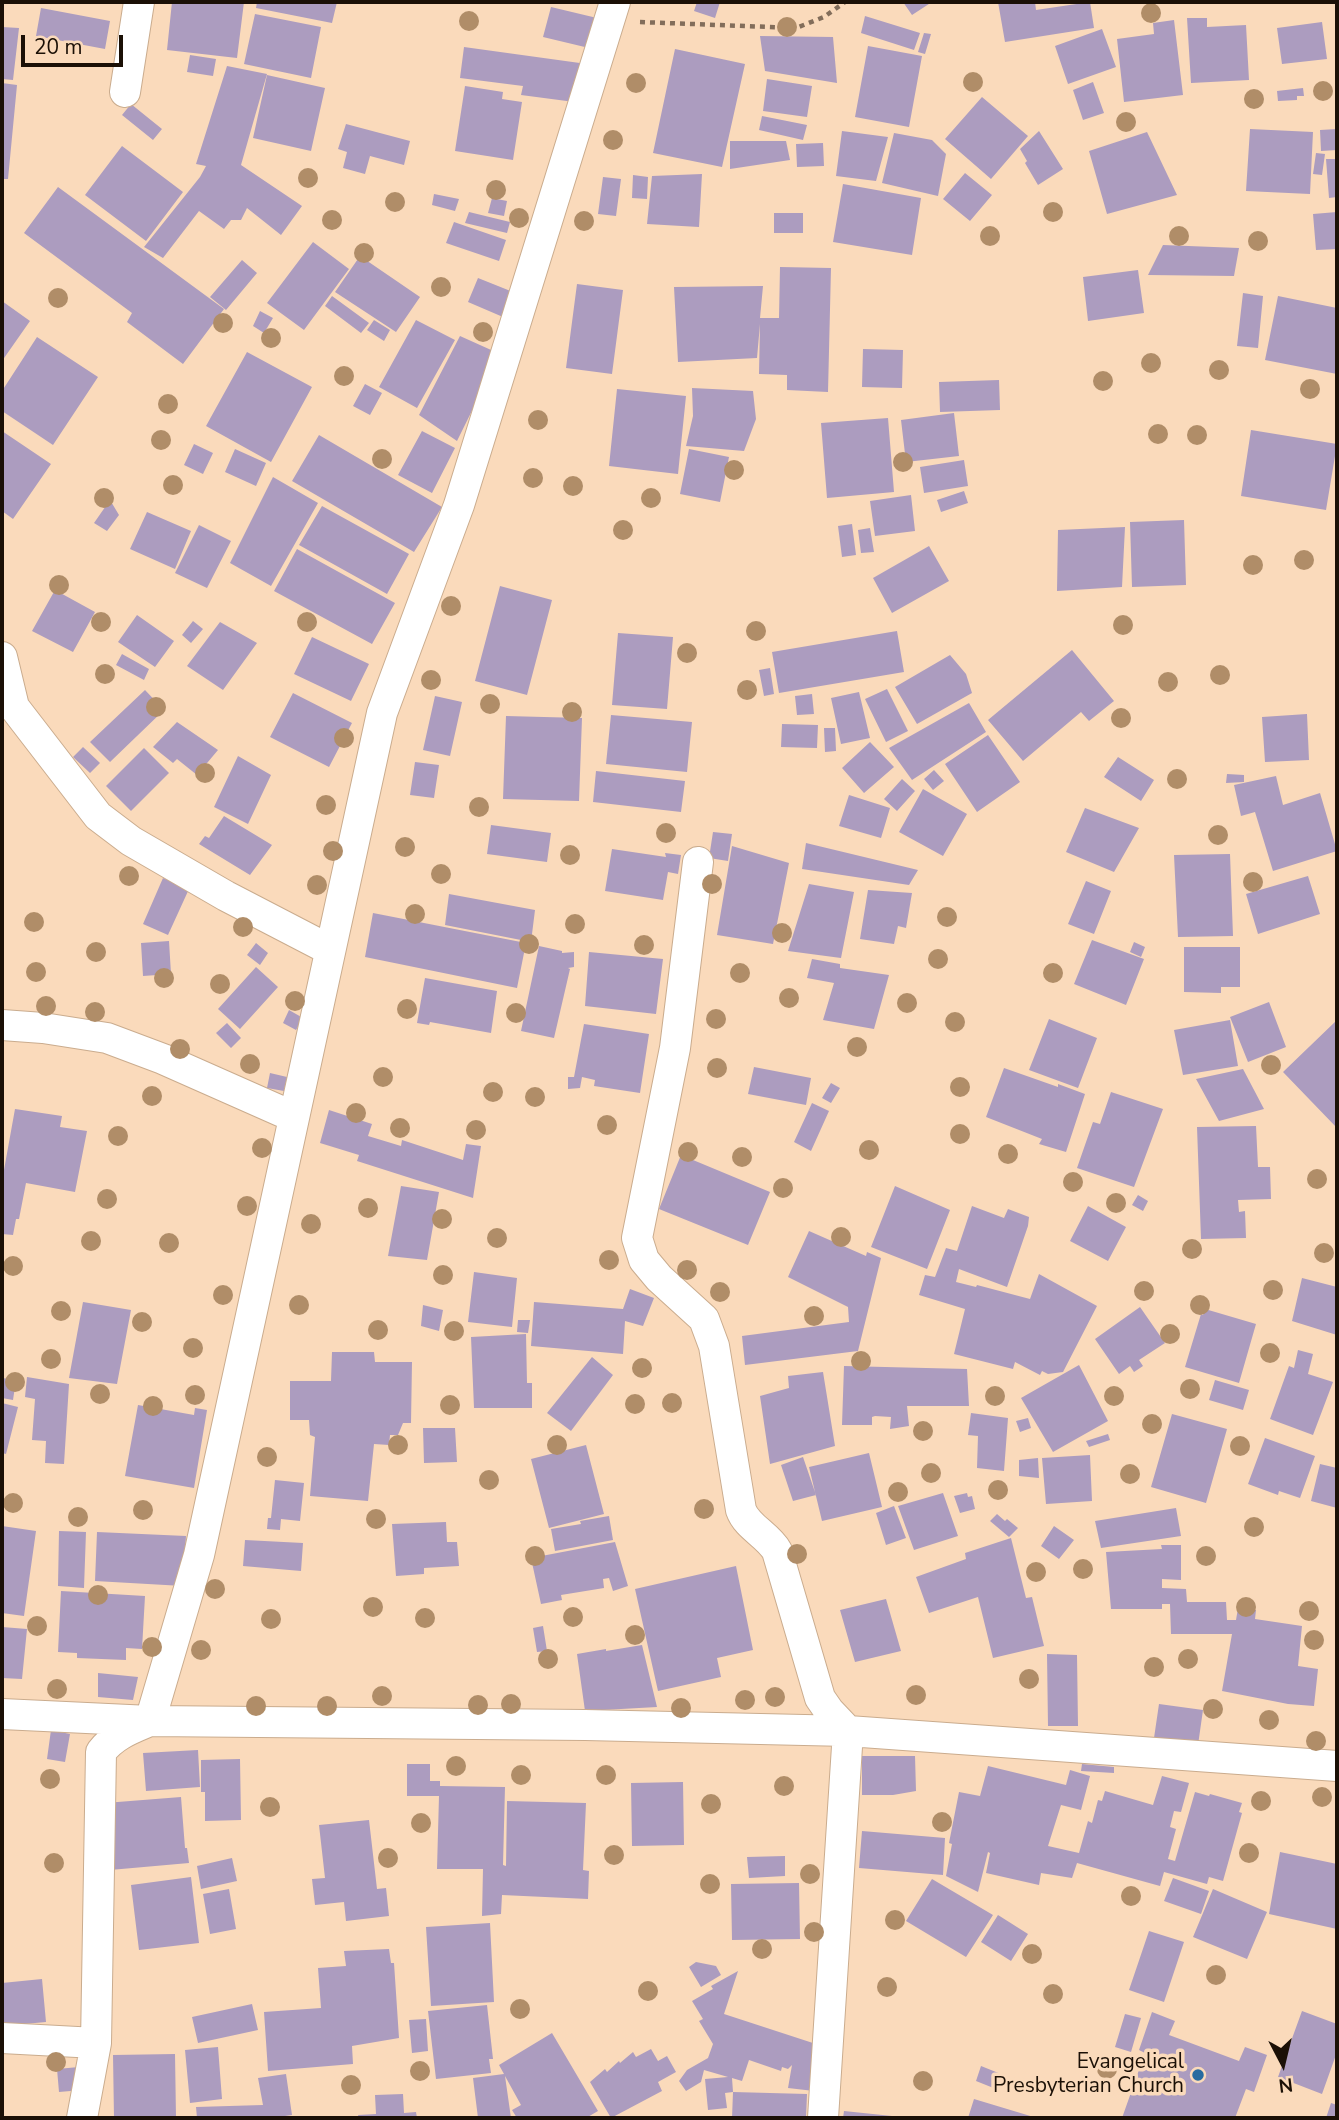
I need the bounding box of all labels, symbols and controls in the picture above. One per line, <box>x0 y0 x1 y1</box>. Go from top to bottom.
scale bar <box>24 21 126 65</box>
text: 20 m <box>34 33 83 61</box>
north arrow <box>1248 2029 1318 2099</box>
place label: Evangelical Presbyterian Church <box>993 2050 1184 2100</box>
marker: Evangelical Presbyterian Church <box>1190 2067 1206 2083</box>
text: N <box>1277 2071 1294 2099</box>

